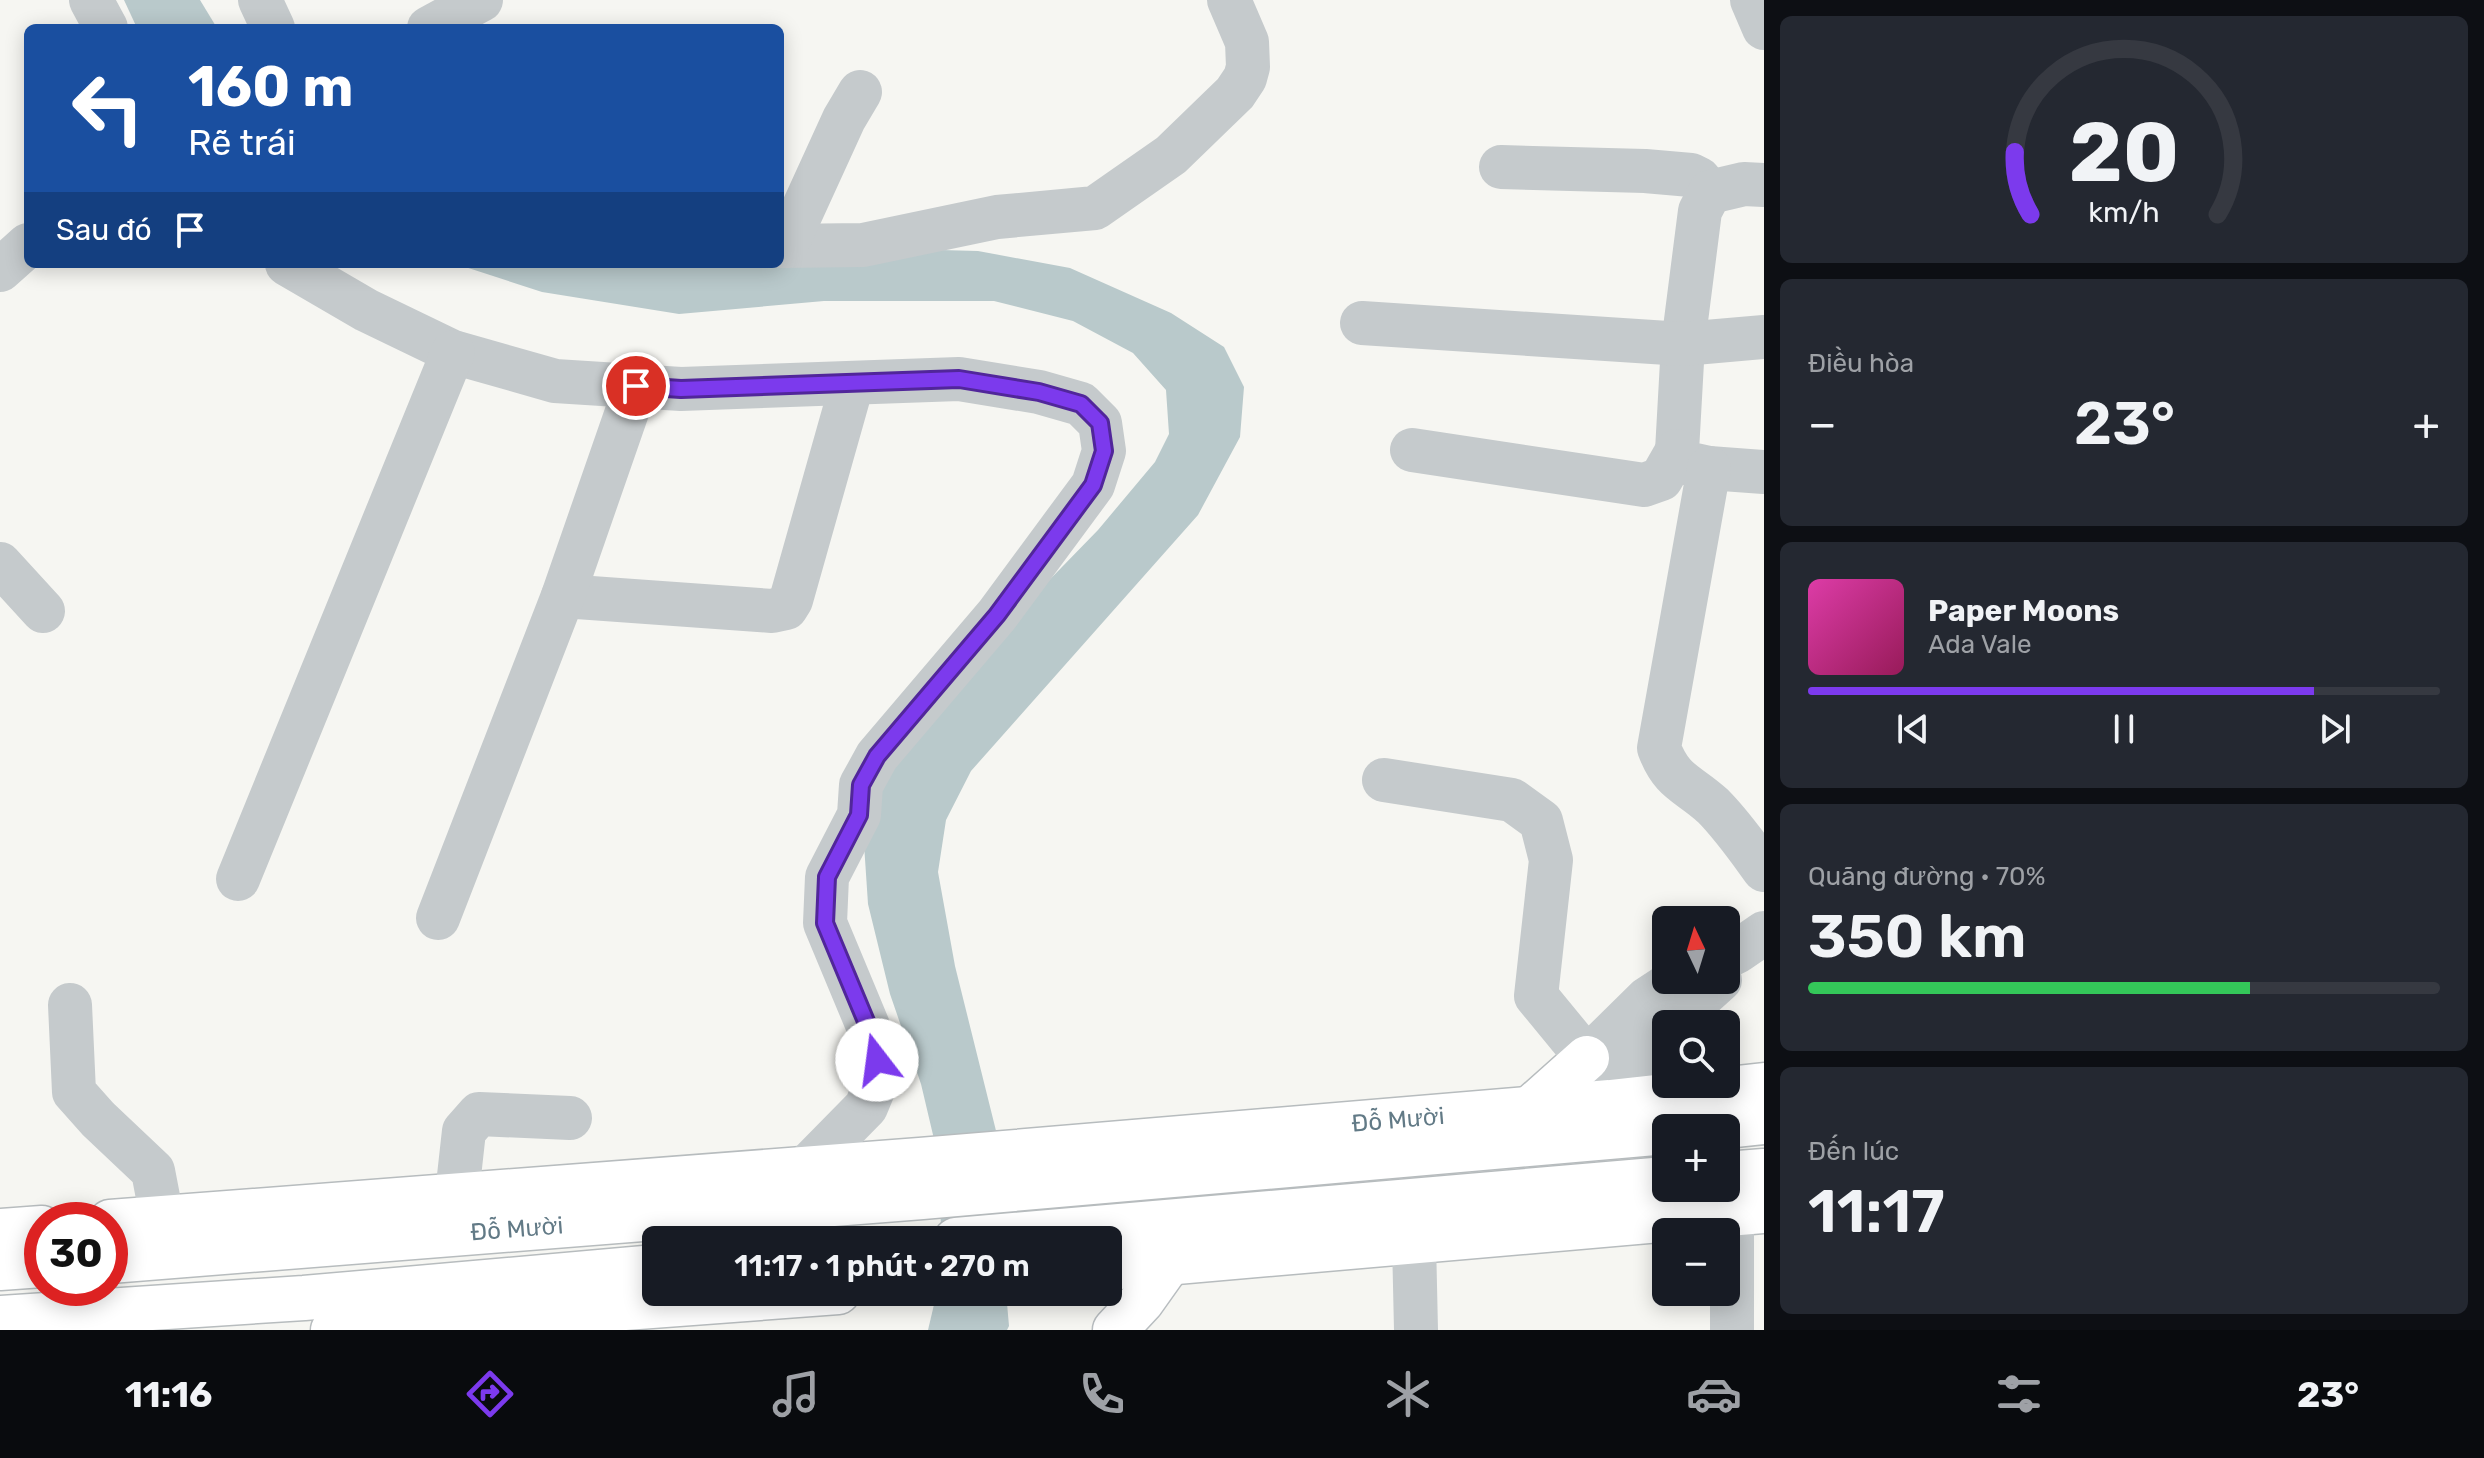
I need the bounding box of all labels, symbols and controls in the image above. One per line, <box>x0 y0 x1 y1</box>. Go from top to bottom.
text: 160 m <box>188 54 354 120</box>
icon: left <box>56 56 160 160</box>
text: 20 <box>2069 103 2179 202</box>
text: Rẽ trái <box>188 121 296 164</box>
text: km/h <box>2088 196 2160 230</box>
icon: arrive <box>168 208 212 252</box>
text: Sau đó <box>56 212 152 248</box>
text: Điều hòa <box>1808 348 1914 379</box>
pin <box>602 352 670 420</box>
icon: arrive <box>614 364 658 408</box>
text: 23° <box>2074 388 2175 459</box>
text: − <box>1808 398 1837 450</box>
text: + <box>2413 398 2440 450</box>
text: Paper Moons <box>1928 593 2119 629</box>
text: Ada Vale <box>1928 629 2032 660</box>
icon: previous <box>1891 707 1935 751</box>
icon: pause <box>2102 707 2146 751</box>
icon: next <box>2313 707 2357 751</box>
text: Quãng đường · 70% <box>1808 861 2045 892</box>
text: 350 km <box>1808 901 2026 972</box>
north arrow <box>1652 906 1740 994</box>
map controls <box>1652 906 1740 1306</box>
button: search <box>1652 1010 1740 1098</box>
position arrow <box>835 1018 919 1102</box>
street label: Đỗ Mười <box>1350 1102 1446 1138</box>
button: + <box>1652 1114 1740 1202</box>
text: Đến lúc <box>1808 1136 1899 1167</box>
text: 11:17 <box>1808 1176 1945 1247</box>
speed limit sign: 30 <box>24 1202 128 1306</box>
street label: Đỗ Mười <box>469 1211 564 1247</box>
button: − <box>1652 1218 1740 1306</box>
text: 11:17 · 1 phút · 270 m <box>734 1248 1030 1284</box>
icon: directions <box>462 1366 518 1422</box>
icon: music <box>768 1366 824 1422</box>
icon: phone <box>1074 1366 1130 1422</box>
icon: climate <box>1380 1366 1436 1422</box>
icon: car <box>1686 1366 1742 1422</box>
icon: filters <box>1991 1366 2047 1422</box>
text: 11:16 <box>125 1373 213 1416</box>
text: 23° <box>2297 1373 2359 1416</box>

